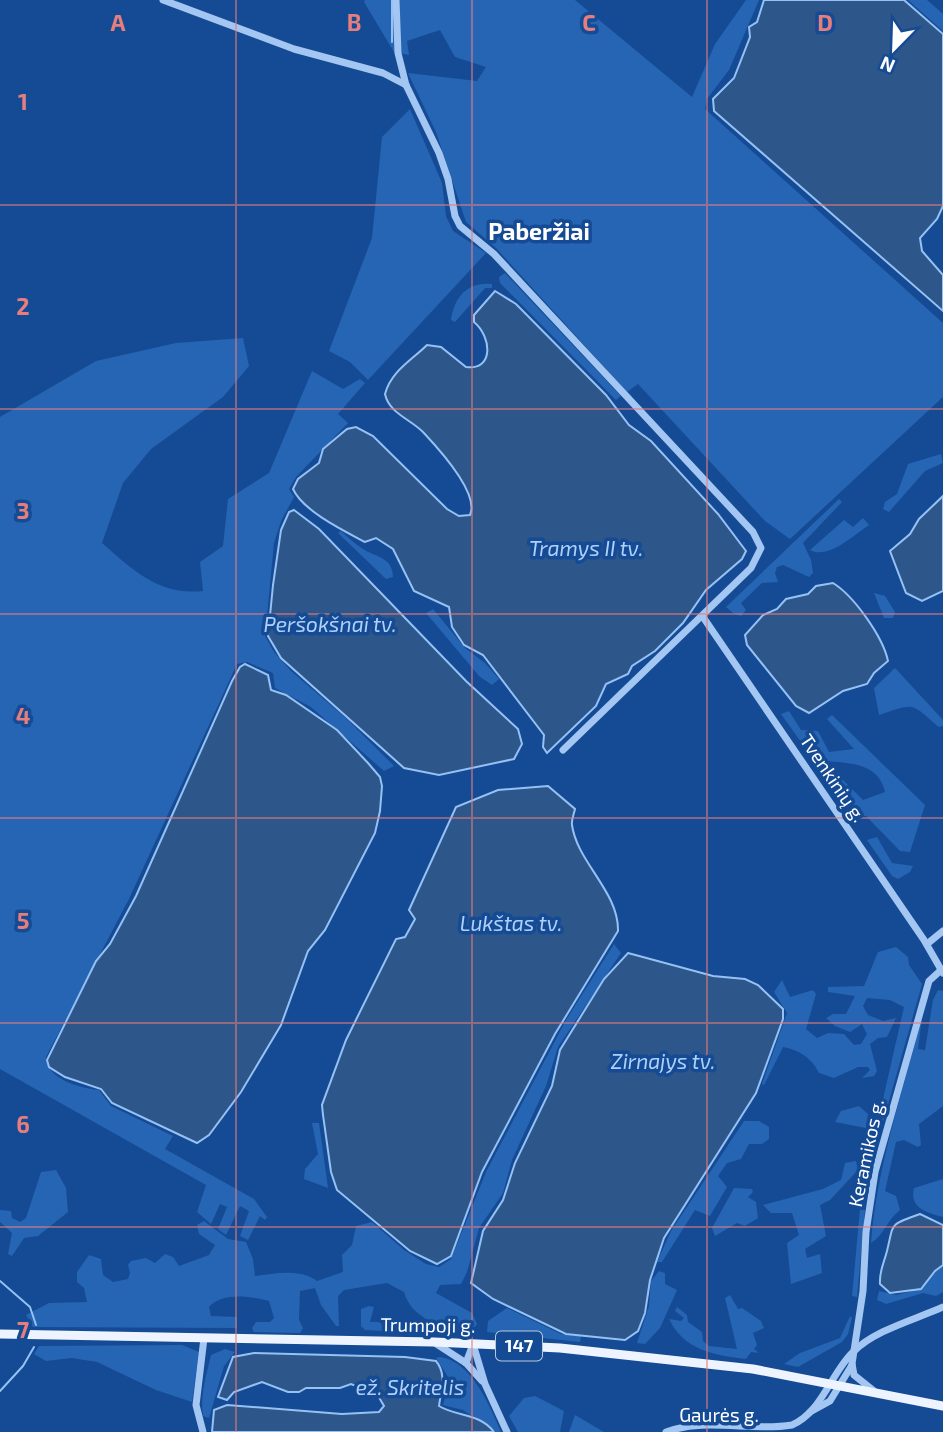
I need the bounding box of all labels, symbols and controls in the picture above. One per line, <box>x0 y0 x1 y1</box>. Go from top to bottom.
text: A <box>110 8 126 36</box>
text: B <box>347 8 361 36</box>
text: C <box>582 8 596 36</box>
text: D <box>817 8 833 36</box>
north arrow <box>859 14 929 84</box>
text: N <box>876 52 898 78</box>
text: 1 <box>18 87 28 115</box>
district label: Paberžiai <box>488 217 590 245</box>
text: 2 <box>16 292 30 320</box>
text: 3 <box>16 496 30 524</box>
water label: Tramys II tv. <box>529 535 643 561</box>
water label: Peršokšnai tv. <box>263 611 397 636</box>
text: 4 <box>16 701 30 729</box>
street label: Tvenkinių g. <box>796 729 871 826</box>
text: 5 <box>17 906 29 934</box>
water label: Lukštas tv. <box>460 910 562 935</box>
water label: Zirnajys tv. <box>611 1048 715 1074</box>
street label: Keramikos g. <box>843 1097 888 1209</box>
text: 6 <box>16 1110 30 1138</box>
street label: Trumpoji g. <box>380 1312 476 1337</box>
text: 7 <box>17 1315 29 1343</box>
road number: 147 <box>496 1331 542 1360</box>
water label: ež. Skritelis <box>356 1374 464 1399</box>
street label: Gaurės g. <box>679 1403 759 1426</box>

